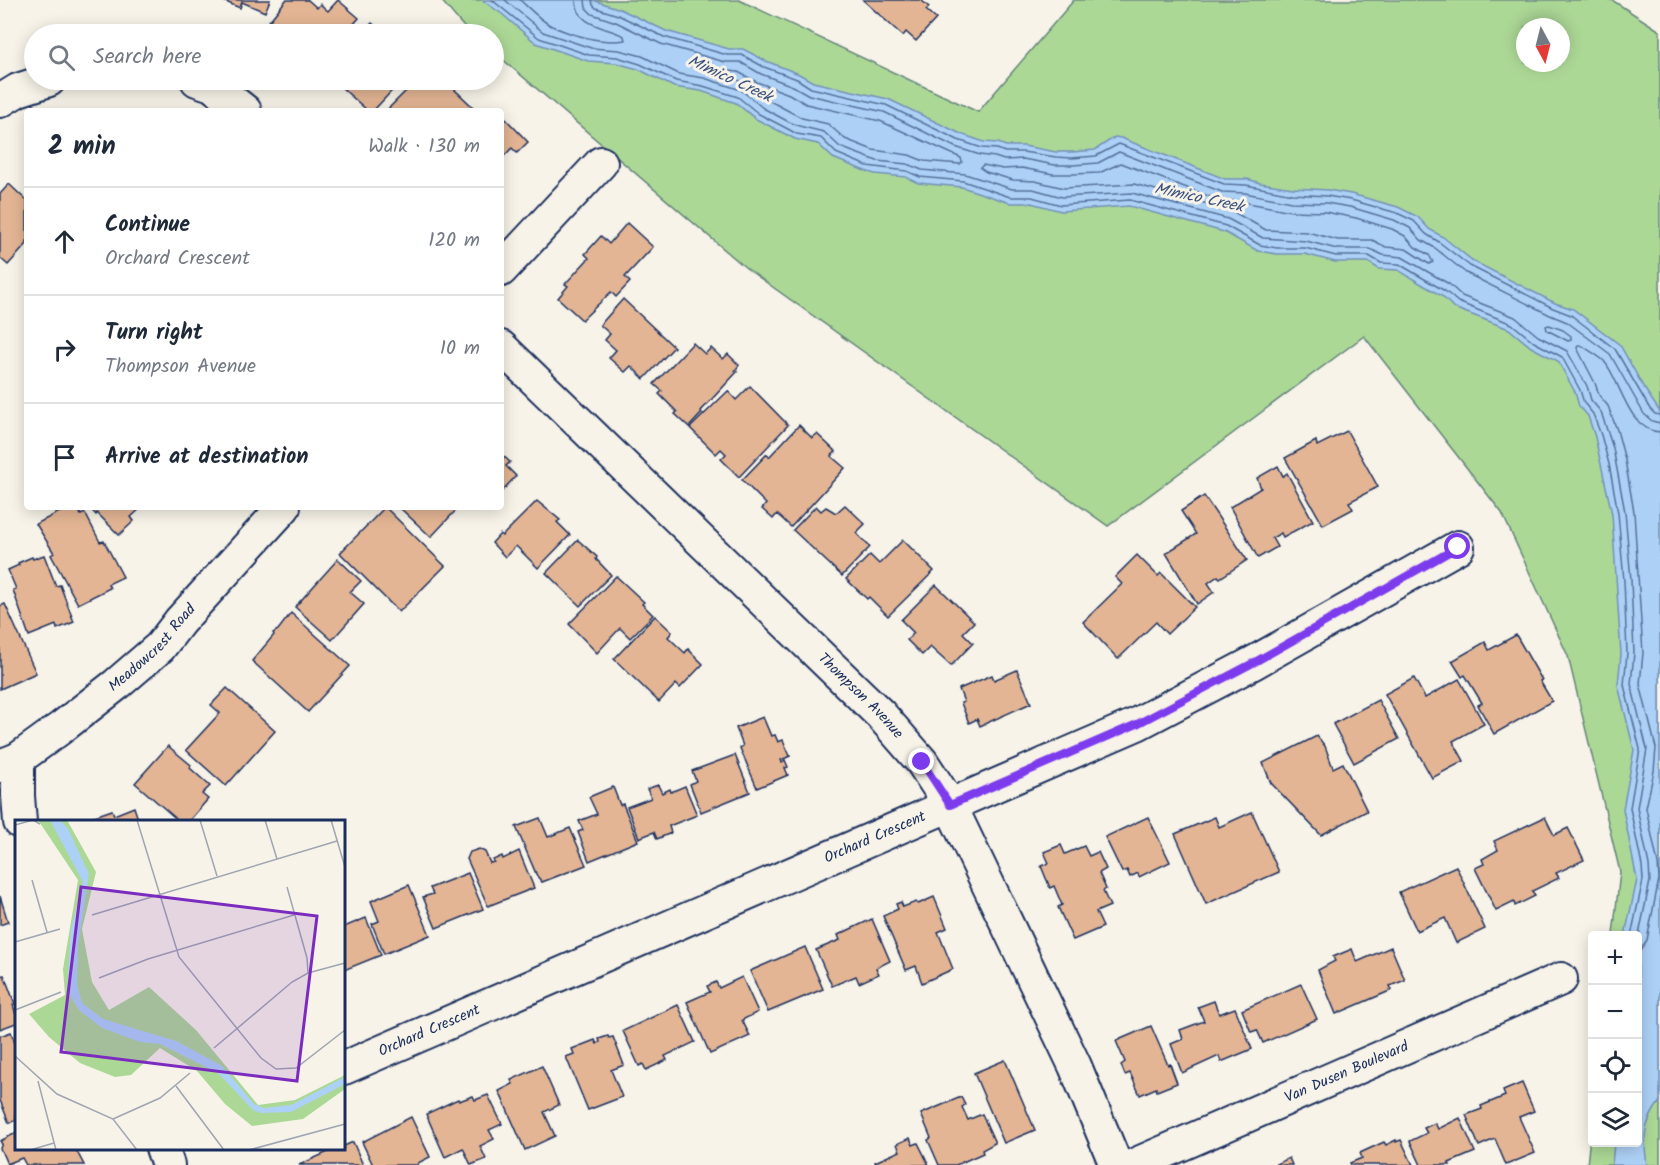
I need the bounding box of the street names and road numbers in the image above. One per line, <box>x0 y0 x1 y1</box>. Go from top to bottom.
street label: Meadowcrest Road <box>103 598 202 698</box>
street label: Thompson Avenue <box>812 647 909 745</box>
street label: Orchard Crescent <box>820 805 930 870</box>
street label: Orchard Crescent <box>375 998 484 1064</box>
street label: Van Dusen Boulevard <box>1281 1035 1413 1110</box>

